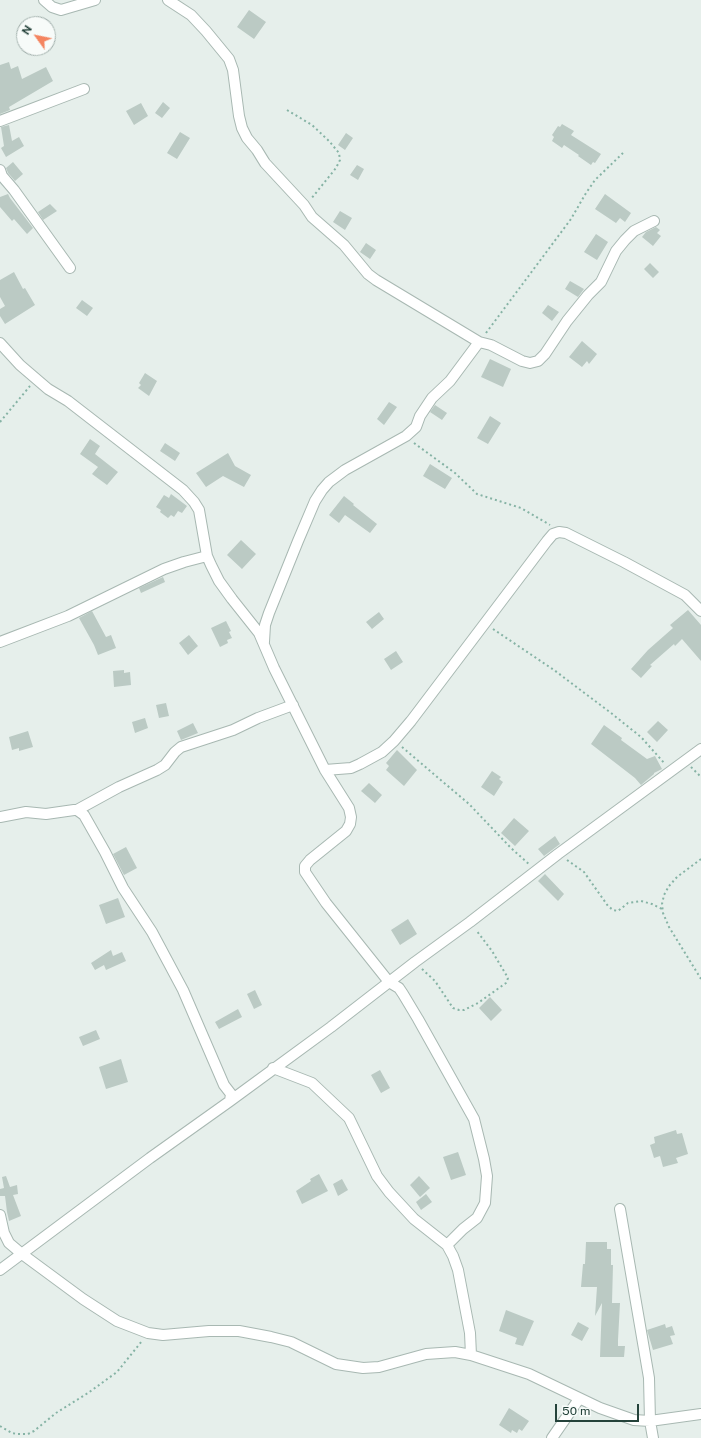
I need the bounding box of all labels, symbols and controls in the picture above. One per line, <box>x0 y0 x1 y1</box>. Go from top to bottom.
north arrow <box>16 16 56 56</box>
text: N <box>19 23 34 37</box>
scale bar <box>557 1396 641 1422</box>
text: 50 m <box>562 1404 590 1418</box>

